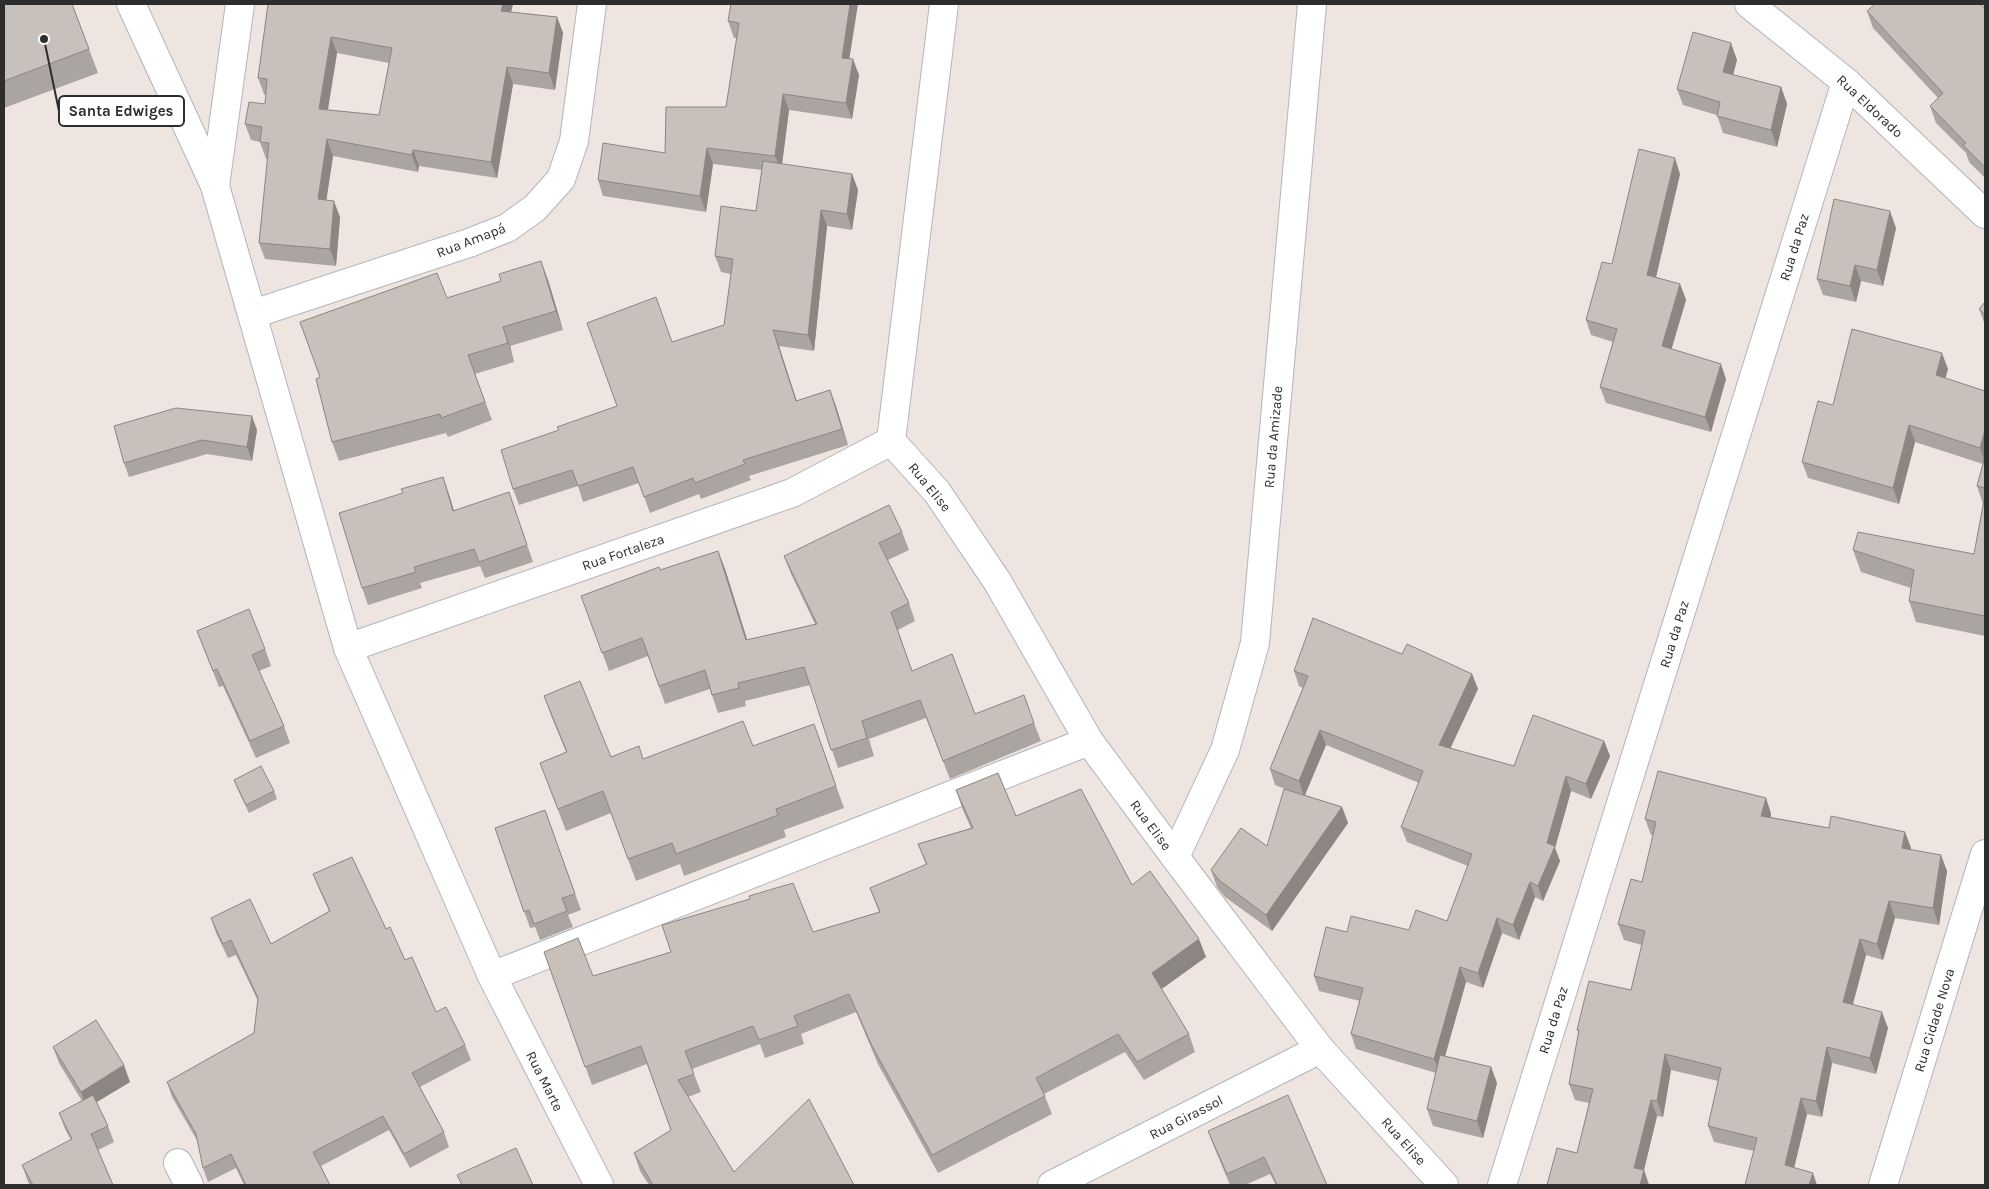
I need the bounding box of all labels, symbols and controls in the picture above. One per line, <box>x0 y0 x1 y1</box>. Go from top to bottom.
street label: Rua Eldorado <box>1833 71 1906 141</box>
callout: Santa Edwiges <box>59 96 184 126</box>
text: Santa Edwiges <box>68 102 174 120</box>
street label: Rua da Paz <box>1776 211 1813 283</box>
street label: Rua Amapá <box>434 219 508 261</box>
street label: Rua da Amizade <box>1261 385 1286 489</box>
street label: Rua Elise <box>905 459 955 515</box>
street label: Rua Fortaleza <box>580 530 667 575</box>
street label: Rua da Paz <box>1656 598 1693 670</box>
street label: Rua Elise <box>1126 797 1175 854</box>
street label: Rua Cidade Nova <box>1911 966 1958 1074</box>
street label: Rua da Paz <box>1535 984 1572 1056</box>
street label: Rua Marte <box>522 1048 567 1114</box>
street label: Rua Girassol <box>1147 1092 1226 1143</box>
street label: Rua Elise <box>1378 1114 1430 1169</box>

